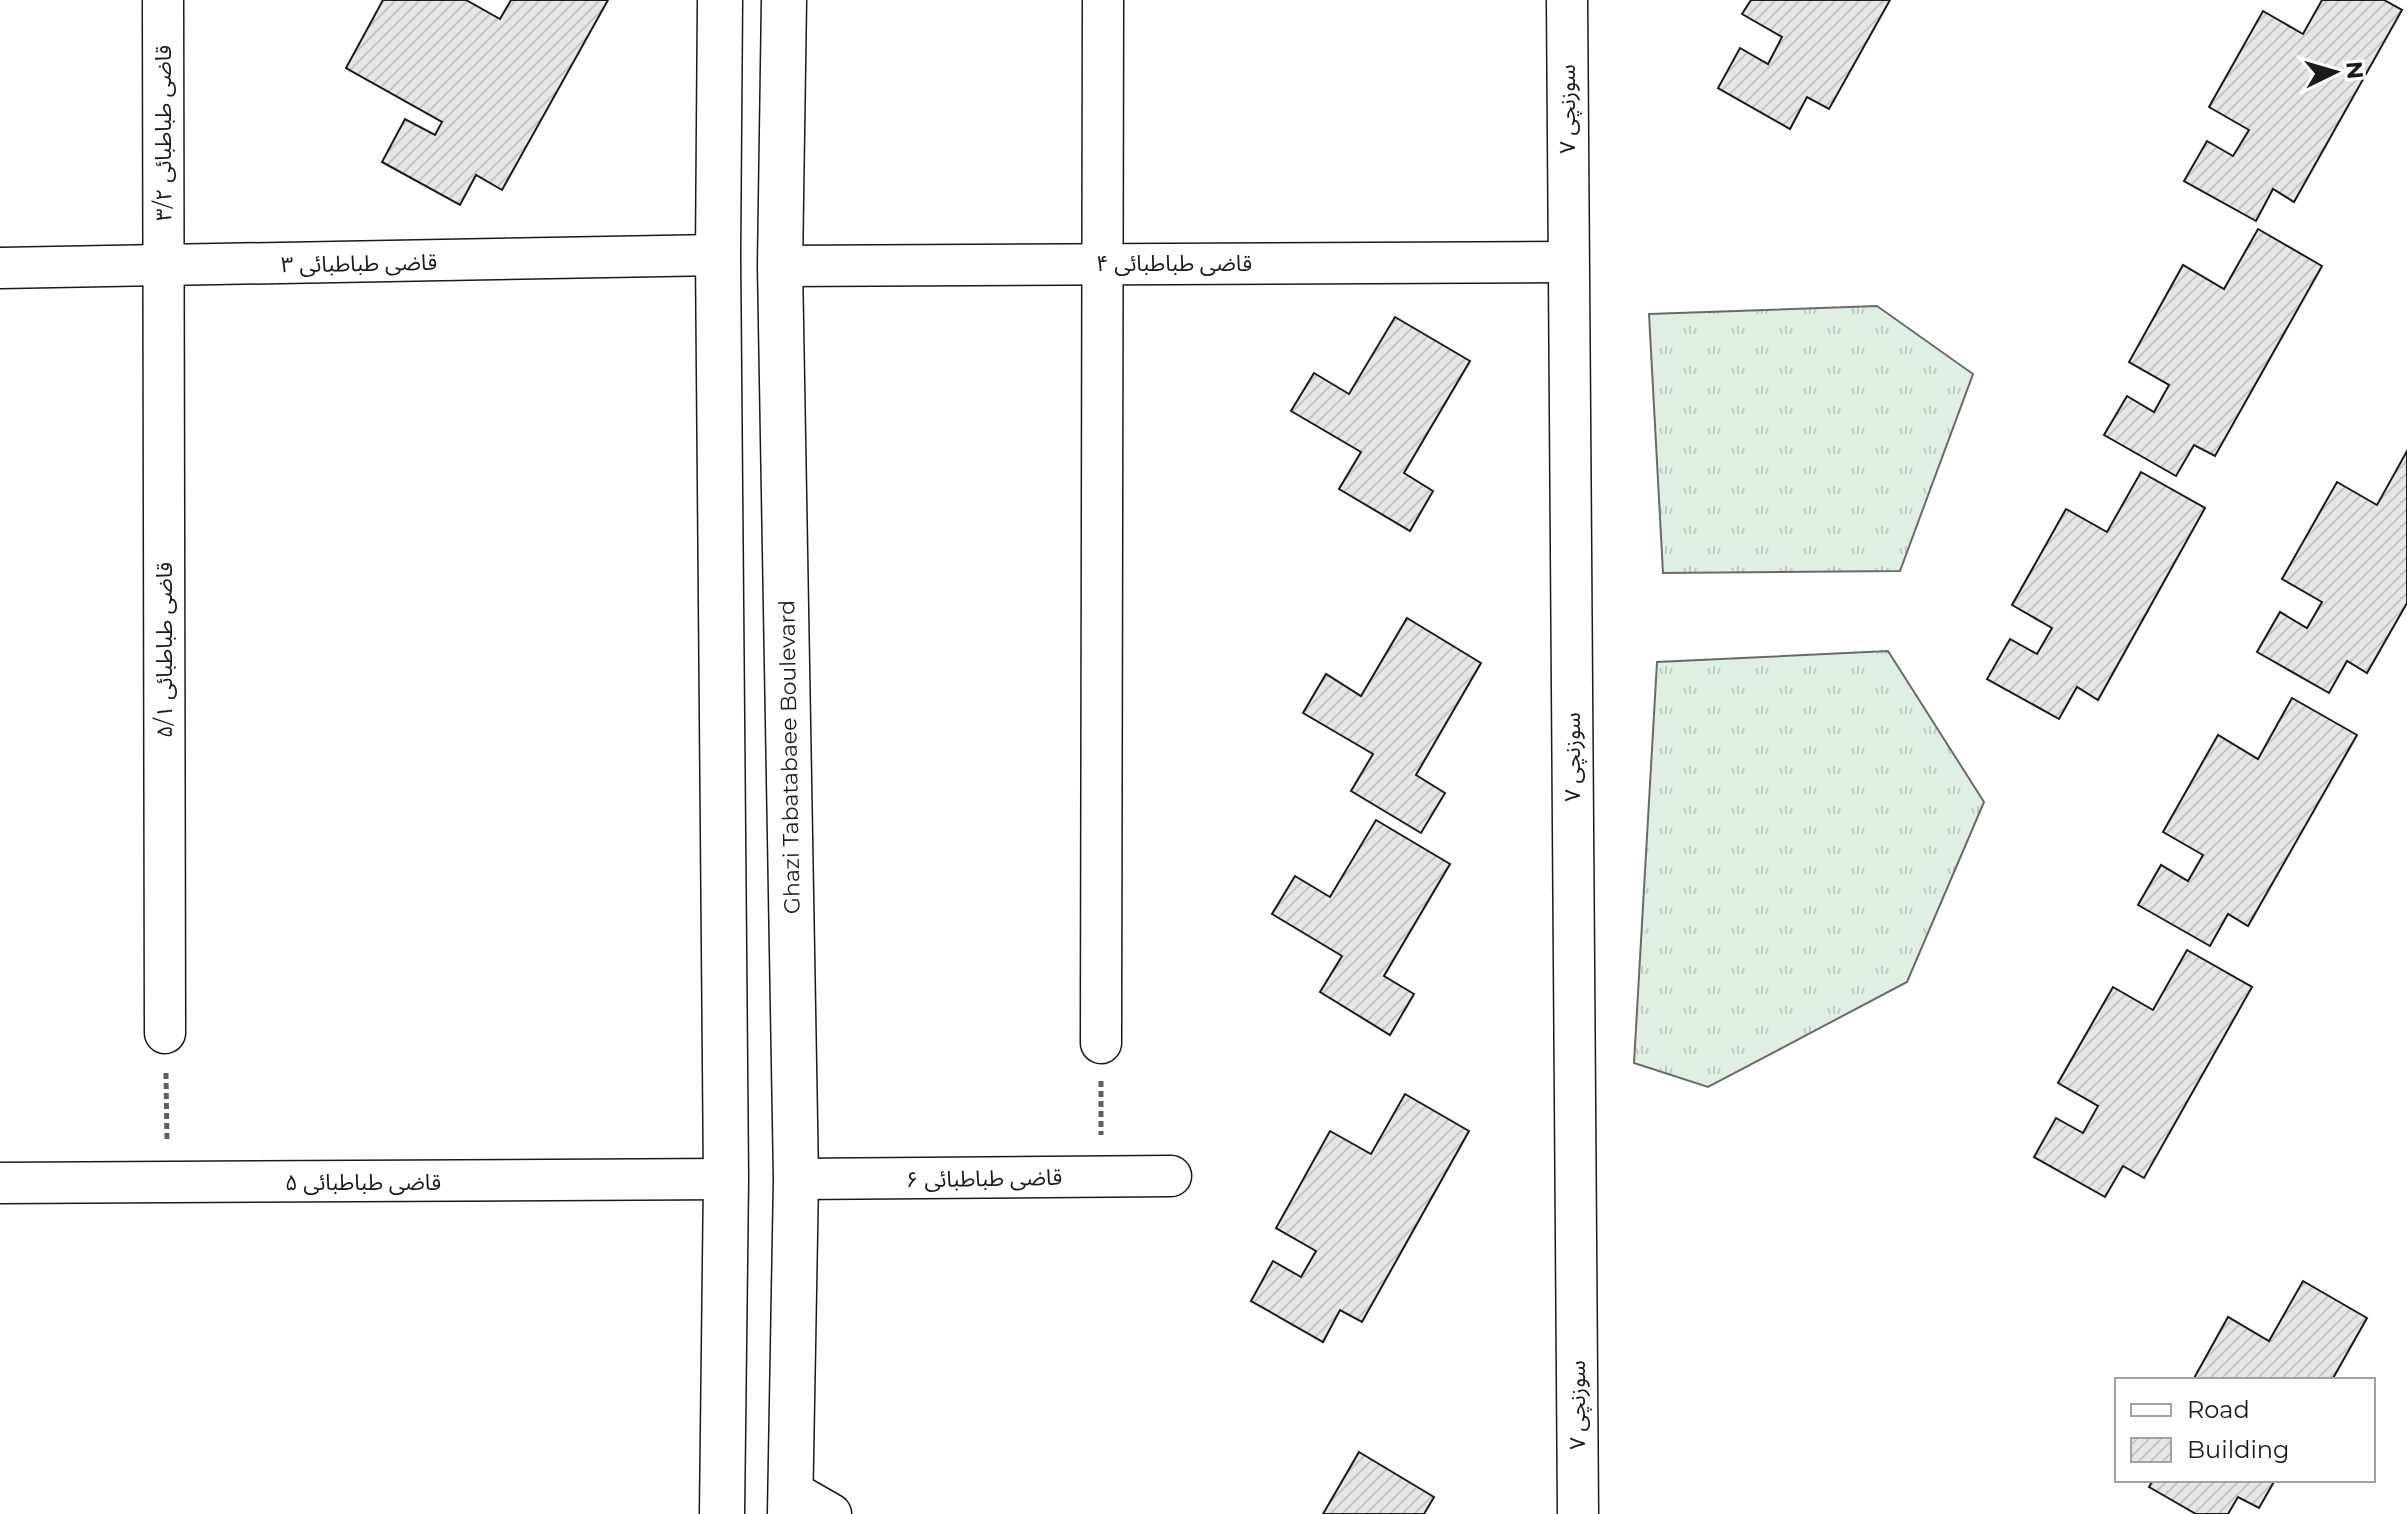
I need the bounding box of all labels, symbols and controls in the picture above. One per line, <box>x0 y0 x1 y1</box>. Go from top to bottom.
north arrow <box>2295 32 2375 112</box>
street label: قاضی طباطبائی ۳/۲ <box>150 45 177 221</box>
text: N <box>2340 60 2369 80</box>
street label: سوزنچی ۷ <box>1554 64 1582 154</box>
street label: قاضی طباطبائی ۳ <box>281 249 437 278</box>
street label: قاضی طباطبائی ۴ <box>1096 250 1252 277</box>
street label: قاضی طباطبائی ۵/۱ <box>151 562 178 738</box>
street label: Ghazi Tabatabaee Boulevard <box>773 600 806 914</box>
street label: سوزنچی ۷ <box>1559 712 1587 802</box>
street label: قاضی طباطبائی ۶ <box>906 1164 1062 1193</box>
street label: قاضی طباطبائی ۵ <box>285 1169 441 1196</box>
street label: سوزنچی ۷ <box>1564 1360 1592 1450</box>
legend <box>2115 1378 2375 1482</box>
text: Road <box>2187 1395 2250 1424</box>
text: Building <box>2187 1435 2290 1464</box>

